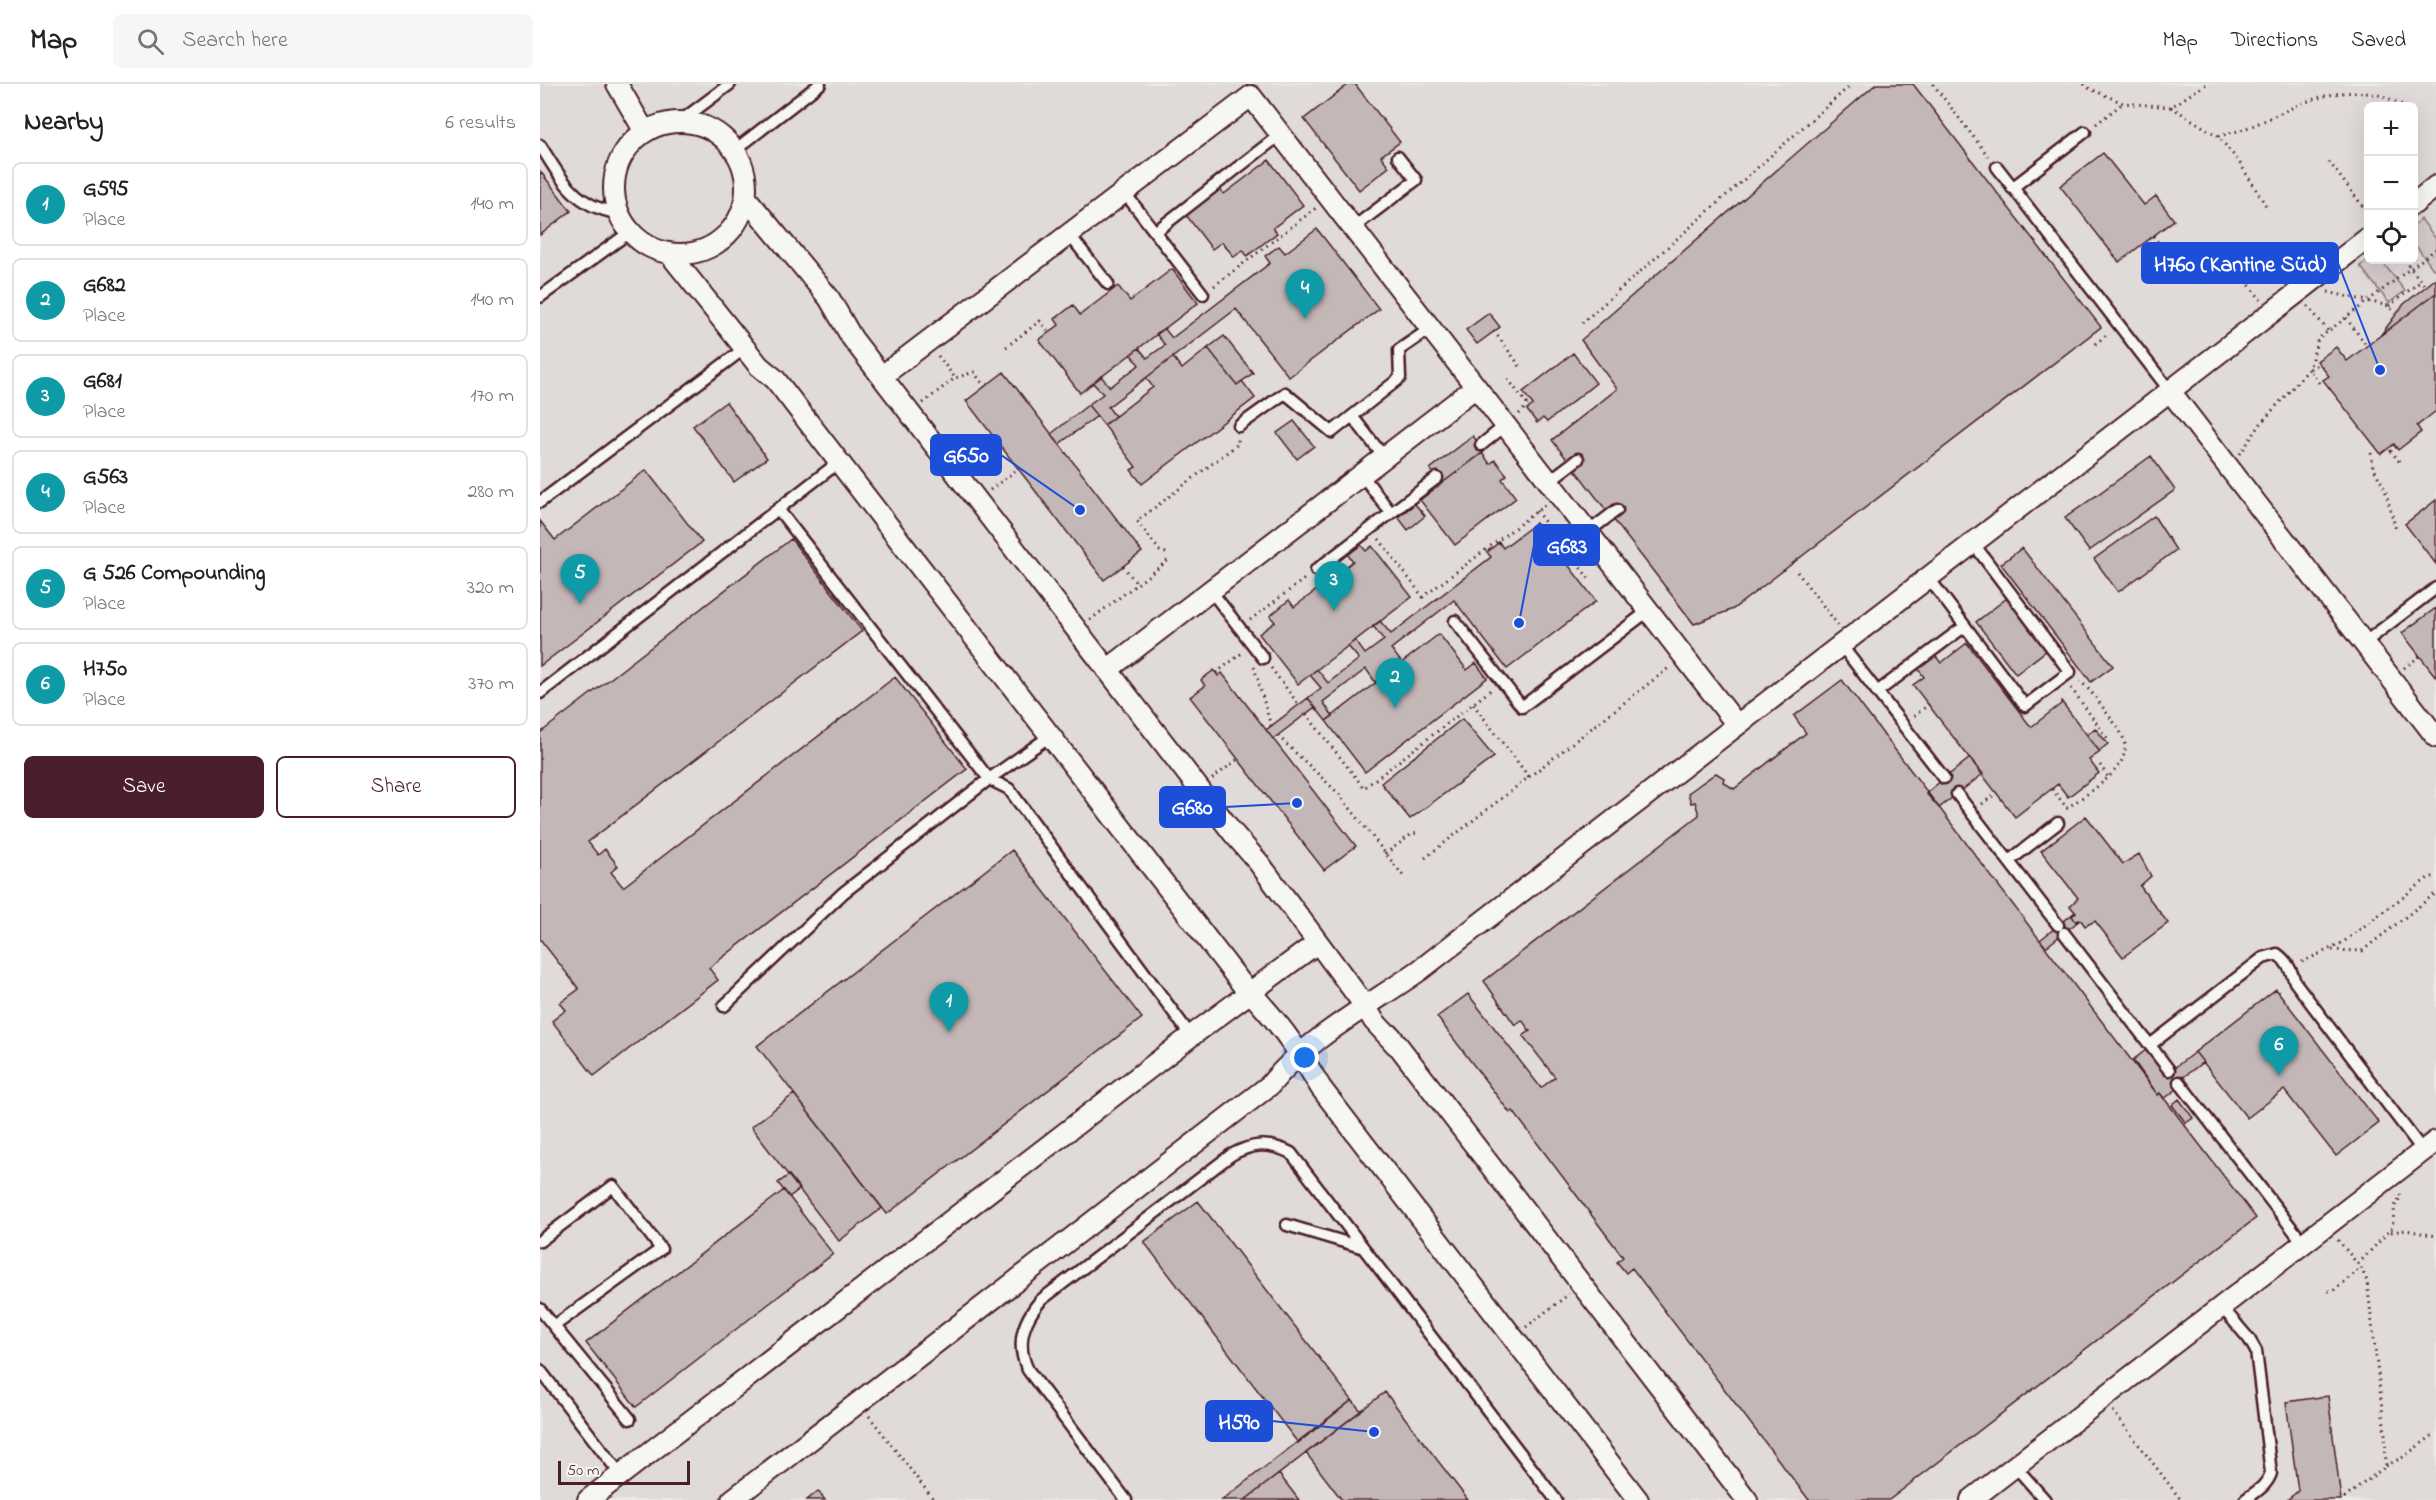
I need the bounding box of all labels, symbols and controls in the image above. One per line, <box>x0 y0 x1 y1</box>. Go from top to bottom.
search box <box>113 14 533 68</box>
text: Map <box>30 21 77 62</box>
icon: search <box>134 25 167 58</box>
text: Search here <box>182 25 288 57</box>
text: Map <box>2162 26 2198 56</box>
text: Directions <box>2231 26 2318 56</box>
text: Saved <box>2351 26 2406 56</box>
map controls <box>2364 102 2418 264</box>
button: + <box>2364 102 2418 156</box>
text: Nearby <box>24 104 103 142</box>
text: 6 results <box>445 109 516 138</box>
button: − <box>2364 156 2418 210</box>
text: G595 <box>83 174 129 206</box>
text: 1 <box>42 190 49 219</box>
text: 140 m <box>470 190 514 219</box>
text: Place <box>83 206 125 235</box>
button: locate <box>2364 210 2418 264</box>
callout: H760 (Kantine Süd) <box>2142 243 2338 283</box>
text: H760 (Kantine Süd) <box>2154 250 2327 282</box>
text: G682 <box>83 270 126 302</box>
pin: 4 <box>1286 270 1324 319</box>
text: 2 <box>41 286 50 315</box>
text: 140 m <box>470 286 514 315</box>
text: Place <box>83 302 125 331</box>
text: G681 <box>83 366 122 398</box>
text: 3 <box>41 382 50 411</box>
text: 170 m <box>470 382 514 411</box>
text: Place <box>83 398 125 427</box>
callout: G650 <box>931 435 1001 475</box>
text: G650 <box>943 441 989 473</box>
text: G563 <box>83 462 128 494</box>
text: 4 <box>41 478 50 507</box>
text: 280 m <box>467 478 514 507</box>
text: Place <box>83 494 125 523</box>
callout: G683 <box>1534 525 1599 565</box>
text: G683 <box>1547 532 1587 564</box>
pin: 5 <box>560 554 600 604</box>
text: G 526 Compounding <box>83 558 265 590</box>
pin: 3 <box>1314 562 1354 611</box>
text: 5 <box>40 574 51 603</box>
text: 320 m <box>467 574 514 603</box>
text: Place <box>83 590 125 619</box>
text: H750 <box>83 654 127 686</box>
pin: 2 <box>1376 658 1414 708</box>
text: 6 <box>41 670 50 699</box>
text: 370 m <box>468 670 514 699</box>
text: Place <box>83 686 125 715</box>
button: Save <box>24 756 264 818</box>
button: Share <box>276 756 516 818</box>
callout: G680 <box>1160 787 1225 827</box>
text: G680 <box>1171 793 1213 825</box>
pin: 1 <box>930 982 968 1032</box>
pin: 6 <box>2260 1026 2298 1076</box>
your location <box>1290 1043 1319 1072</box>
callout: H590 <box>1206 1401 1272 1441</box>
text: H590 <box>1218 1408 1260 1440</box>
scale bar <box>558 1458 690 1486</box>
text: 50 m <box>567 1459 599 1483</box>

